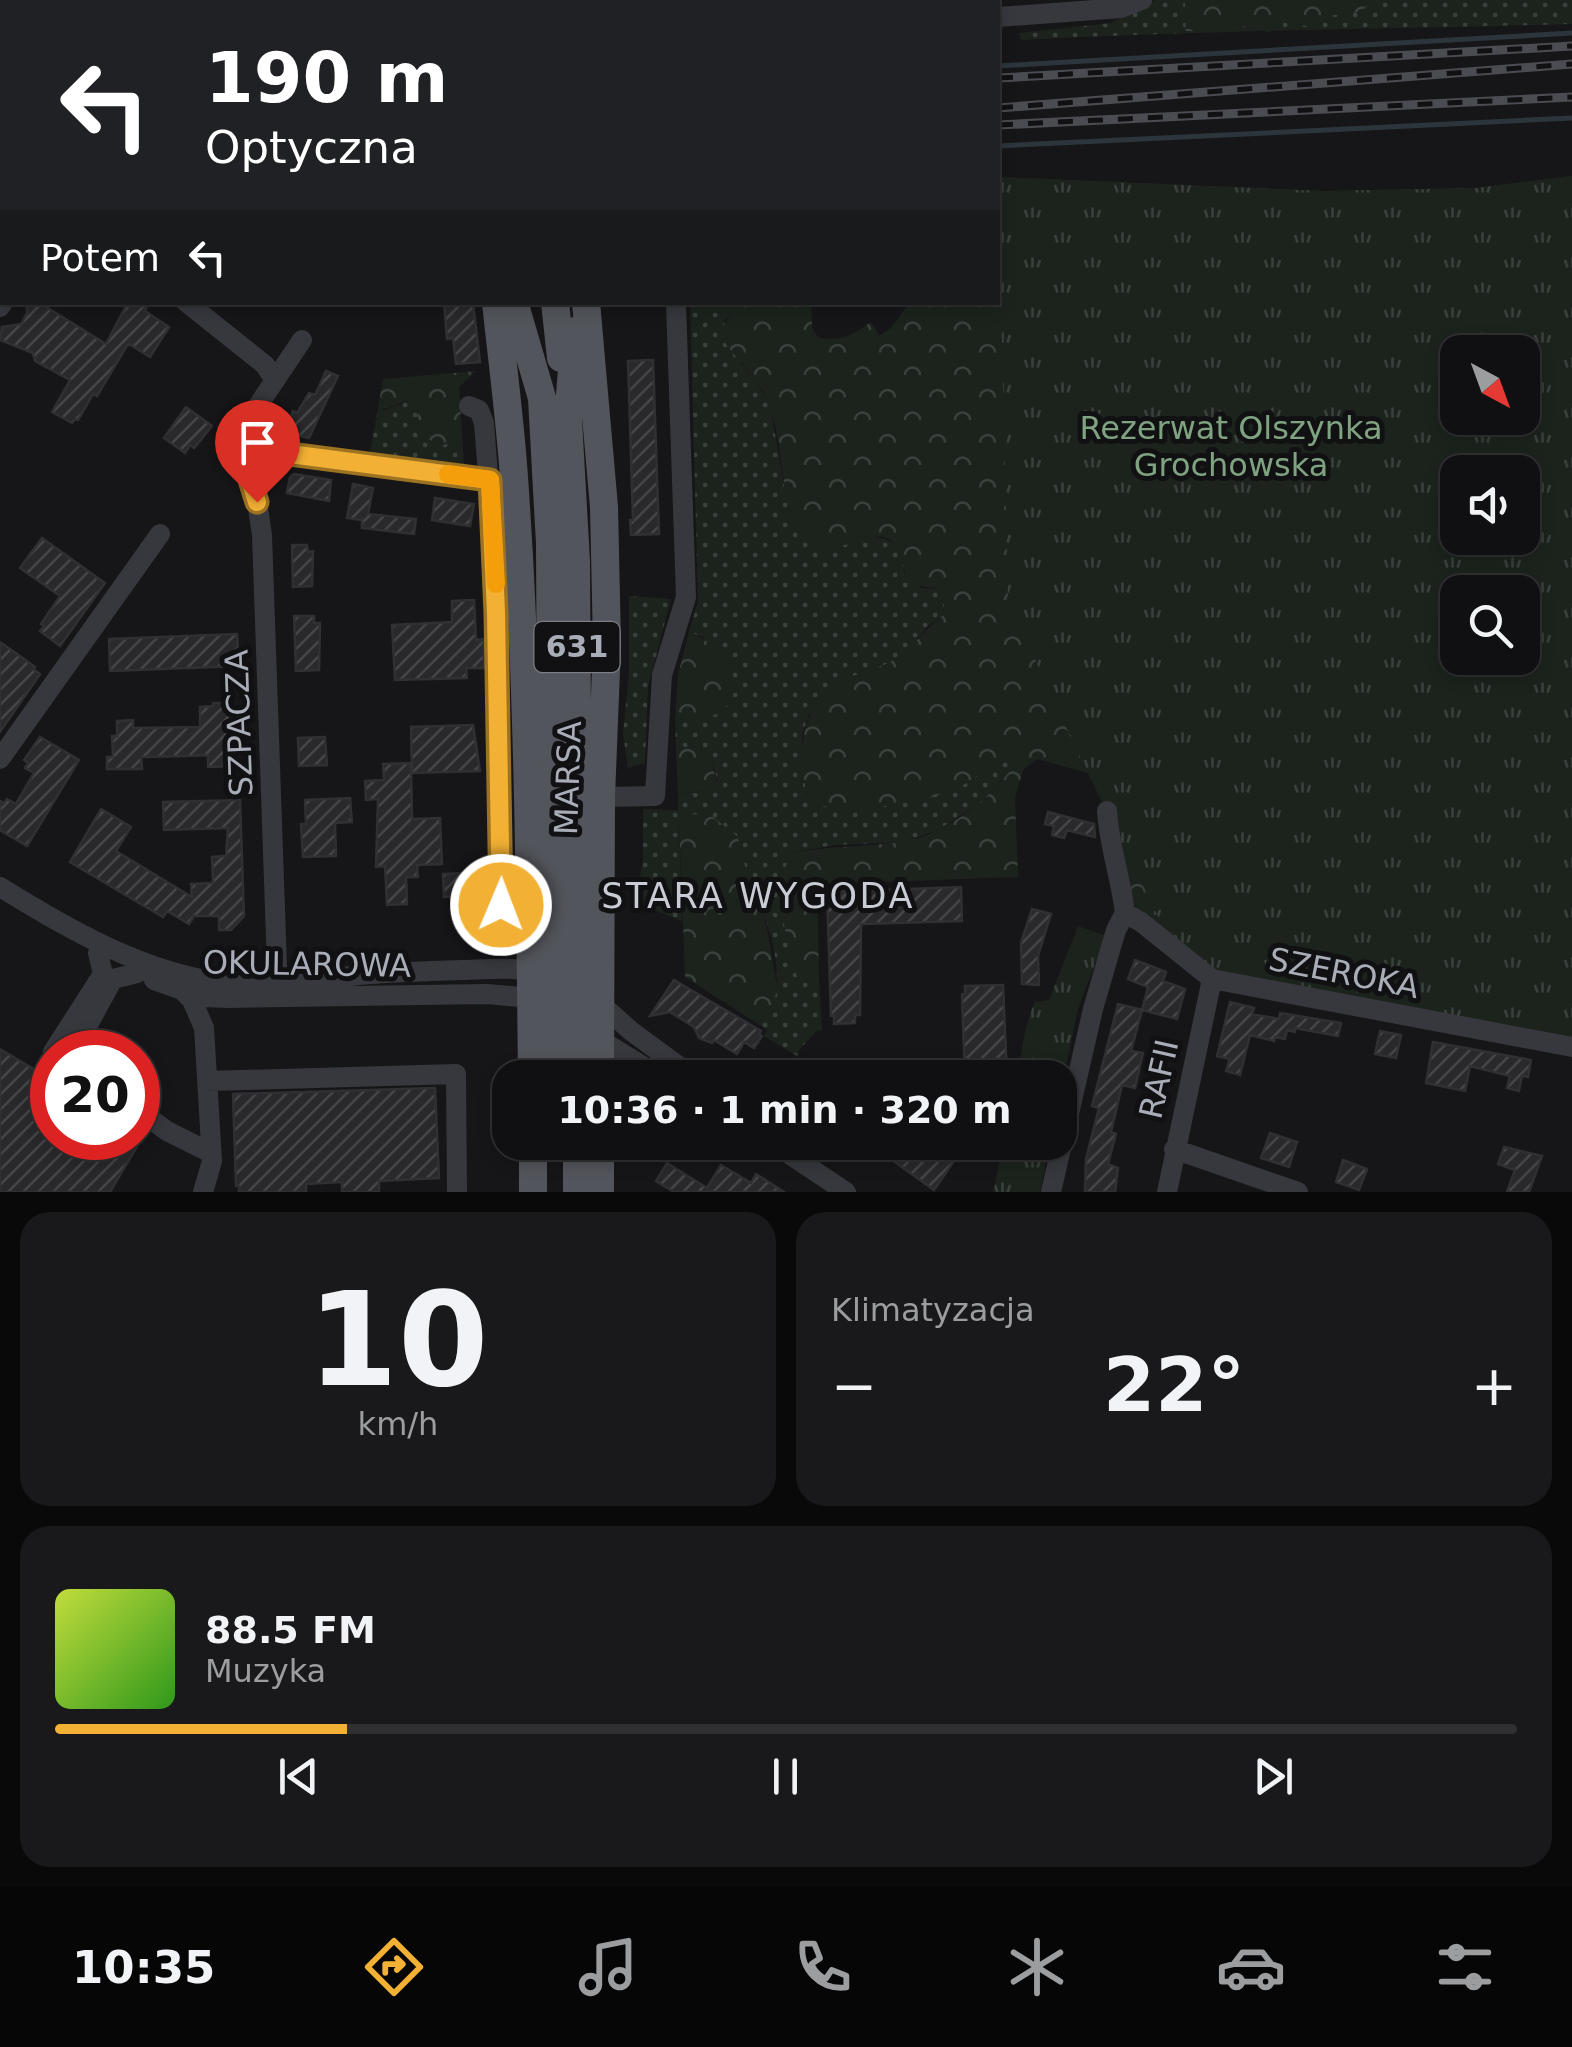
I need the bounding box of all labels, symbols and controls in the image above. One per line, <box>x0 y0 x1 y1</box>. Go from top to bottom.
text: 190 m <box>205 37 448 119</box>
icon: left <box>40 40 170 170</box>
text: Optyczna <box>205 121 418 174</box>
icon: left <box>180 230 235 285</box>
text: Potem <box>40 236 160 280</box>
north arrow <box>1440 335 1540 435</box>
map controls <box>1440 335 1540 675</box>
pin <box>215 400 300 503</box>
park label: Rezerwat Olszynka Grochowska <box>1080 409 1382 484</box>
icon: arrive <box>230 415 285 470</box>
button: sound <box>1440 455 1540 555</box>
button: search <box>1440 575 1540 675</box>
road number: 631 <box>534 622 620 672</box>
street label: SZPACZA <box>217 649 261 797</box>
street label: MARSA <box>547 720 589 836</box>
position arrow <box>449 853 553 957</box>
district label: STARA WYGODA <box>601 876 915 916</box>
street label: SZEROKA <box>1266 940 1422 1006</box>
street label: OKULAROWA <box>202 943 412 985</box>
speed limit sign: 20 <box>30 1030 160 1160</box>
street label: RAFII <box>1131 1036 1187 1122</box>
text: 10:36 · 1 min · 320 m <box>557 1088 1012 1132</box>
text: 10 <box>308 1264 488 1416</box>
text: Klimatyzacja <box>831 1291 1035 1329</box>
text: 22° <box>1103 1341 1245 1429</box>
text: − <box>831 1354 877 1418</box>
text: + <box>1471 1354 1517 1418</box>
text: km/h <box>358 1405 438 1443</box>
text: 88.5 FM <box>205 1608 376 1652</box>
text: Muzyka <box>205 1652 326 1690</box>
icon: previous <box>271 1749 326 1804</box>
icon: pause <box>758 1749 813 1804</box>
icon: next <box>1246 1749 1301 1804</box>
icon: directions <box>359 1932 429 2002</box>
icon: music <box>573 1932 643 2002</box>
icon: phone <box>788 1932 858 2002</box>
icon: climate <box>1002 1932 1072 2002</box>
icon: car <box>1216 1932 1286 2002</box>
icon: filters <box>1430 1932 1500 2002</box>
text: 10:35 <box>72 1941 215 1994</box>

